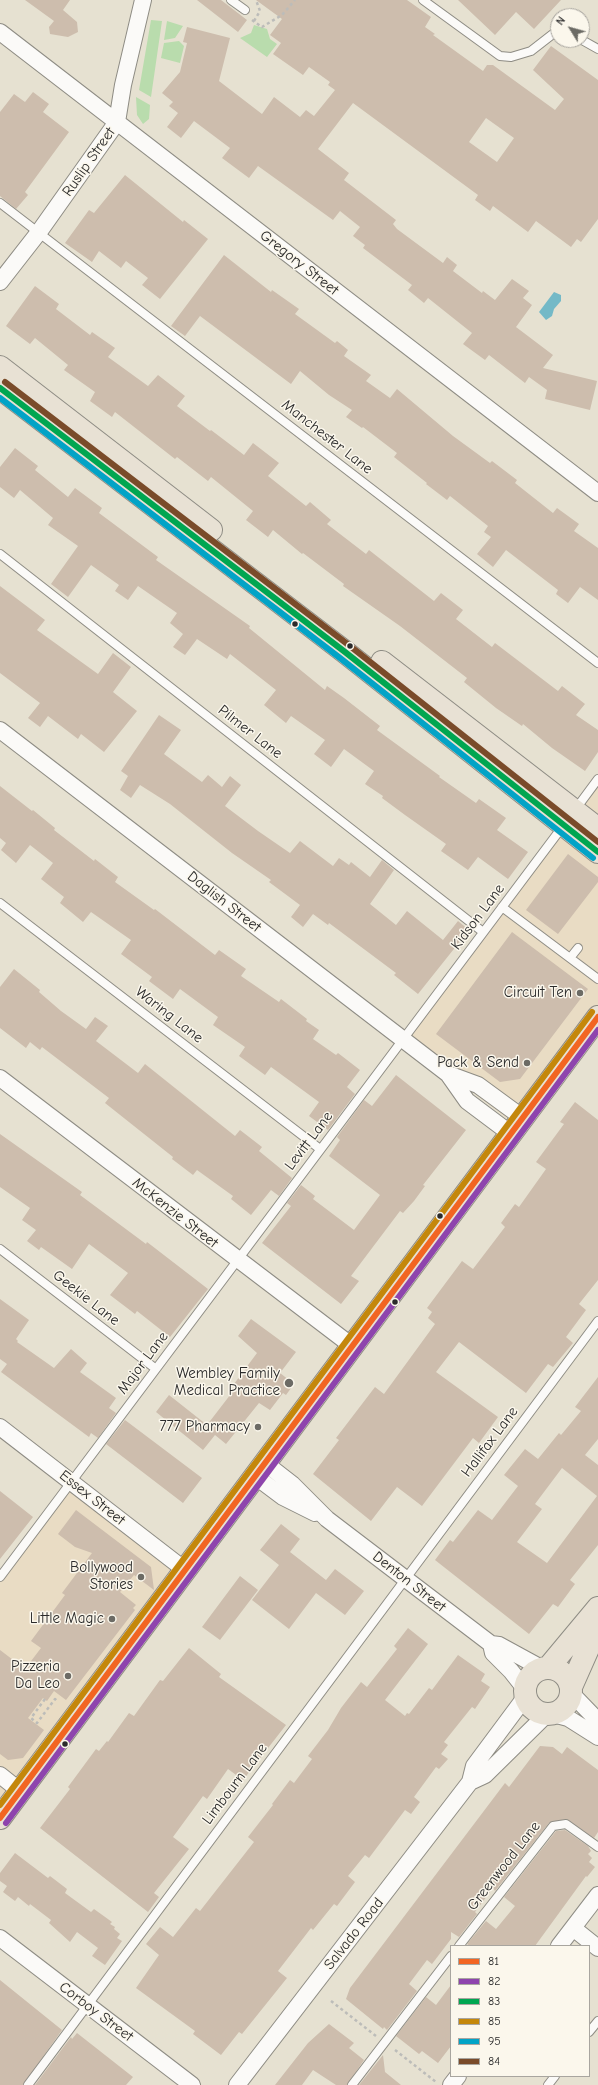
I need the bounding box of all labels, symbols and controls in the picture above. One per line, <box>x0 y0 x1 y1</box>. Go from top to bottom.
north arrow <box>550 8 590 48</box>
text: N <box>553 14 568 28</box>
street label: Ruslip Street <box>59 124 119 200</box>
street label: Gregory Street <box>256 227 342 299</box>
street label: Manchester Lane <box>278 396 376 478</box>
unlabelled marker <box>290 619 300 629</box>
unlabelled marker <box>345 641 355 651</box>
street label: Pilmer Lane <box>214 701 286 763</box>
street label: Daglish Street <box>184 868 264 936</box>
street label: Kidson Lane <box>447 880 509 954</box>
street label: Waring Lane <box>131 983 207 1047</box>
place label: Circuit Ten <box>504 984 572 1002</box>
marker: Circuit Ten <box>575 988 585 998</box>
place label: Pack & Send <box>437 1054 519 1072</box>
marker: Pack & Send <box>522 1058 532 1068</box>
street label: Levitt Lane <box>281 1108 337 1174</box>
street label: McKenzie Street <box>128 1174 222 1252</box>
unlabelled marker <box>435 1211 445 1221</box>
street label: Geekie Lane <box>49 1266 123 1330</box>
unlabelled marker <box>390 1297 400 1307</box>
street label: Major Lane <box>114 1328 172 1398</box>
place label: Wembley Family Medical Practice <box>174 1365 280 1400</box>
marker: Wembley Family Medical Practice <box>283 1377 295 1389</box>
street label: Hallifax Lane <box>458 1403 522 1481</box>
place label: 777 Pharmacy <box>159 1418 250 1436</box>
marker: 777 Pharmacy <box>253 1422 263 1432</box>
street label: Essex Street <box>55 1467 129 1529</box>
street label: Denton Street <box>369 1548 449 1616</box>
place label: Bollywood Stories <box>70 1559 133 1594</box>
marker: Bollywood Stories <box>136 1572 146 1582</box>
place label: Little Magic <box>30 1610 104 1628</box>
marker: Little Magic <box>107 1614 117 1624</box>
place label: Pizzeria Da Leo <box>11 1658 60 1693</box>
marker: Pizzeria Da Leo <box>63 1671 73 1681</box>
unlabelled marker <box>60 1739 70 1749</box>
street label: Limbourn Lane <box>199 1740 271 1828</box>
street label: Greenwood Lane <box>464 1818 544 1914</box>
street label: Salvado Road <box>320 1894 388 1974</box>
legend <box>450 1945 590 2077</box>
text: 81 <box>488 1954 499 1968</box>
text: 82 <box>488 1974 500 1988</box>
street label: Corboy Street <box>55 1978 137 2046</box>
text: 83 <box>488 1994 500 2008</box>
text: 85 <box>488 2014 501 2028</box>
text: 95 <box>488 2034 501 2048</box>
text: 84 <box>488 2054 500 2068</box>

